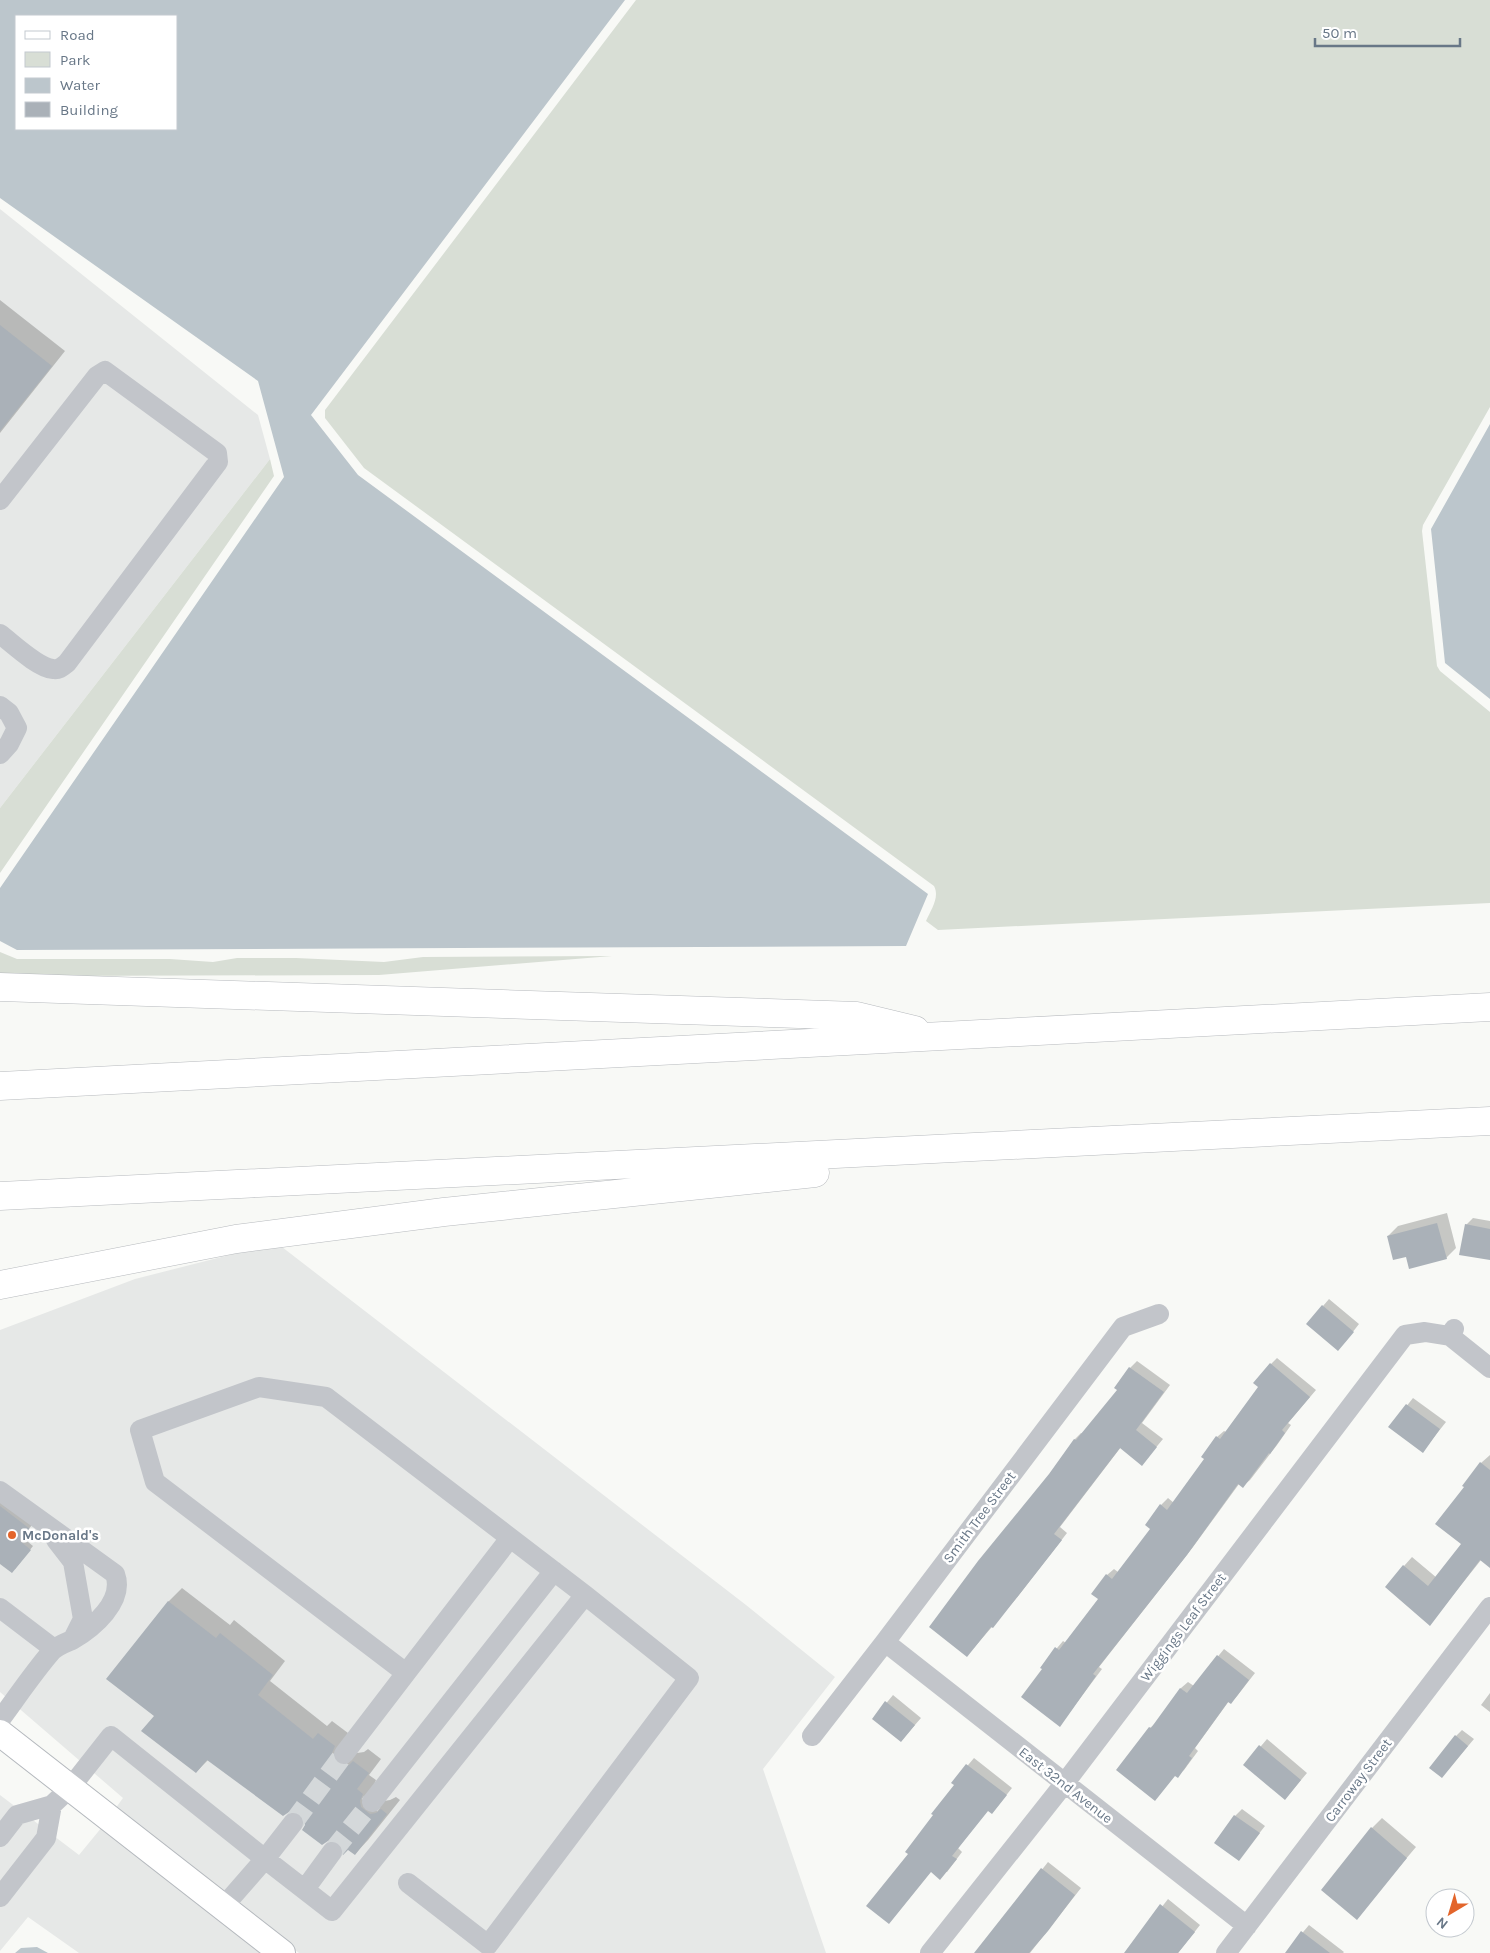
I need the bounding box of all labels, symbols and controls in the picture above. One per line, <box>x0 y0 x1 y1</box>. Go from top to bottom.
legend <box>15 15 178 130</box>
scale bar <box>1315 15 1460 47</box>
text: 50 m <box>1322 24 1357 42</box>
text: Road <box>60 26 95 44</box>
text: Park <box>60 51 90 69</box>
text: Water <box>60 76 101 94</box>
text: Building <box>60 101 118 119</box>
street label: Smith Tree Street <box>940 1468 1019 1566</box>
place label: McDonald's <box>22 1527 99 1544</box>
marker: McDonald's <box>6 1529 18 1541</box>
street label: Wiggings Leaf Street <box>1137 1570 1230 1685</box>
street label: Carroway Street <box>1321 1735 1395 1825</box>
street label: East 32nd Avenue <box>1016 1744 1116 1827</box>
north arrow <box>1425 1888 1475 1938</box>
text: N <box>1433 1913 1451 1933</box>

